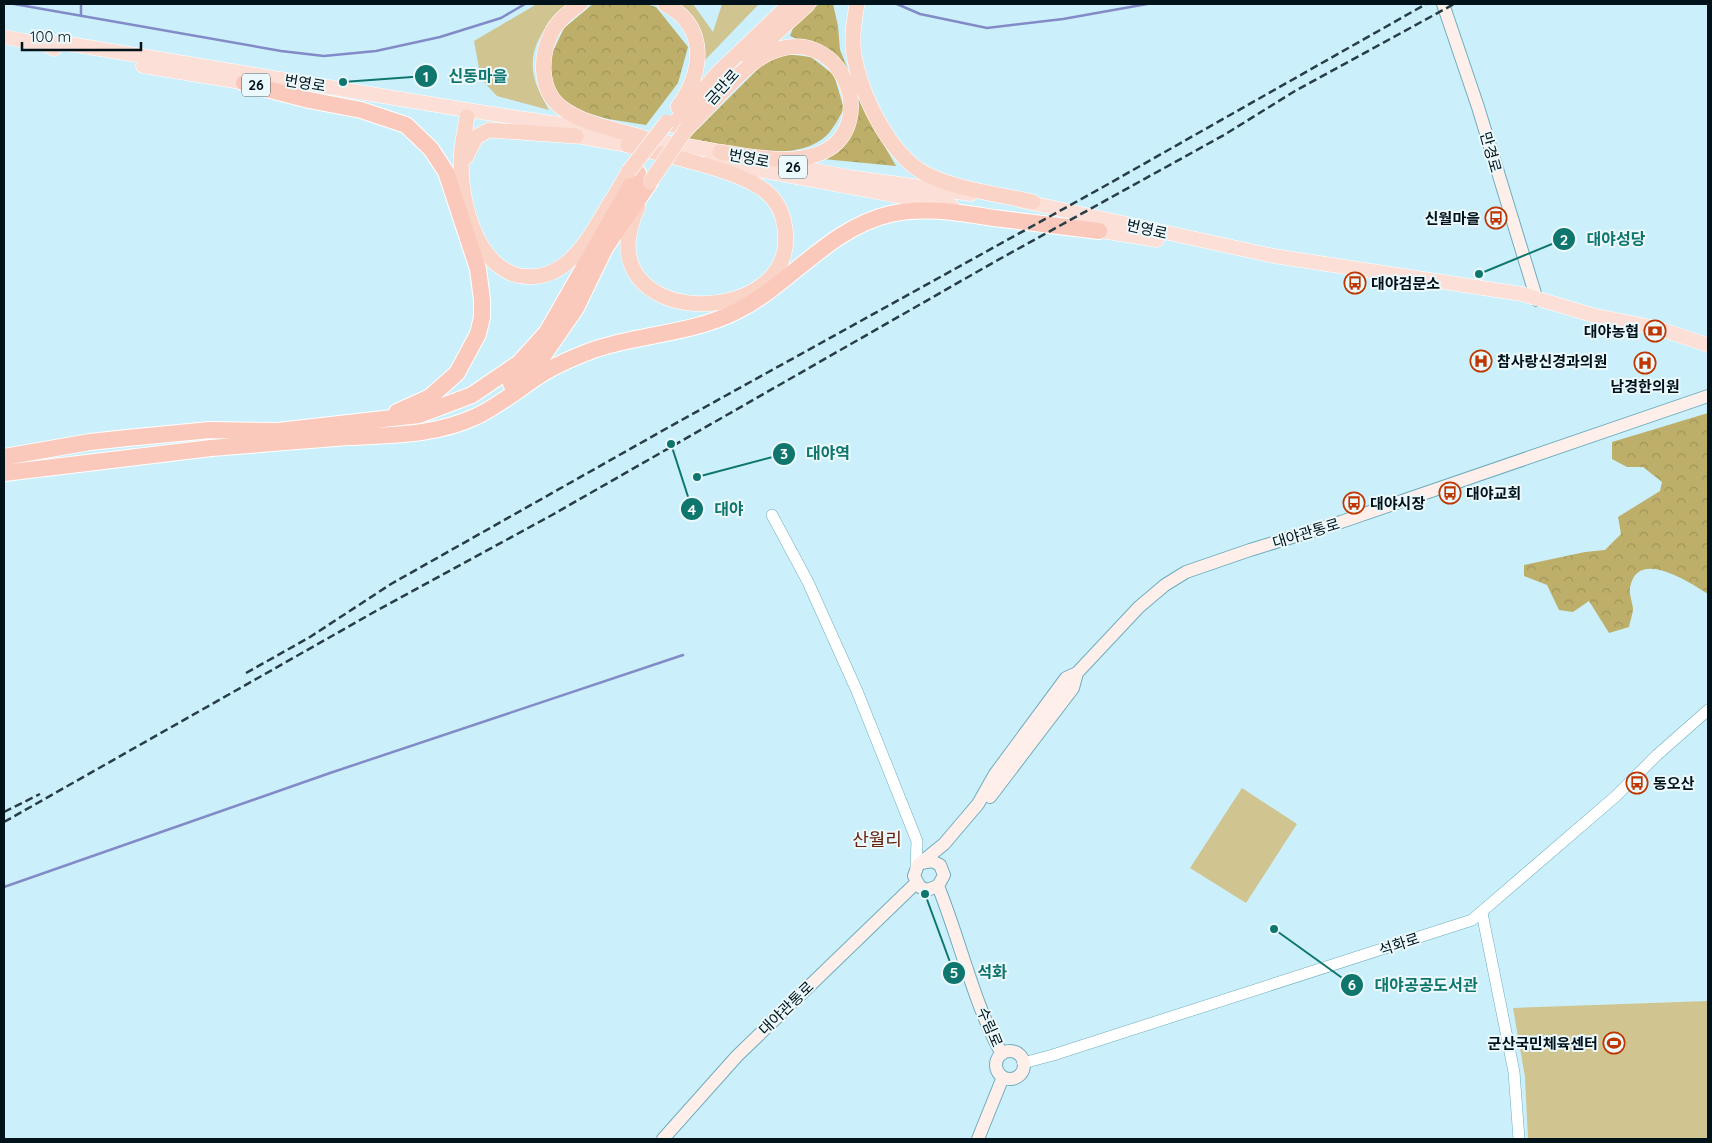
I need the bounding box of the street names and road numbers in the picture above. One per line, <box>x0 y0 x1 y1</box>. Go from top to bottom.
street label: 금만로 <box>701 65 743 109</box>
street label: 번영로 <box>283 70 327 96</box>
road number: 26 <box>242 74 270 96</box>
street label: 만경로 <box>1476 129 1506 175</box>
street label: 번영로 <box>727 145 771 171</box>
road number: 26 <box>779 156 807 178</box>
street label: 번영로 <box>1125 215 1169 243</box>
street label: 대야관통로 <box>1270 514 1342 552</box>
street label: 석화로 <box>1376 929 1422 959</box>
street label: 대야관통로 <box>755 977 817 1039</box>
street label: 수림로 <box>973 1004 1007 1050</box>

